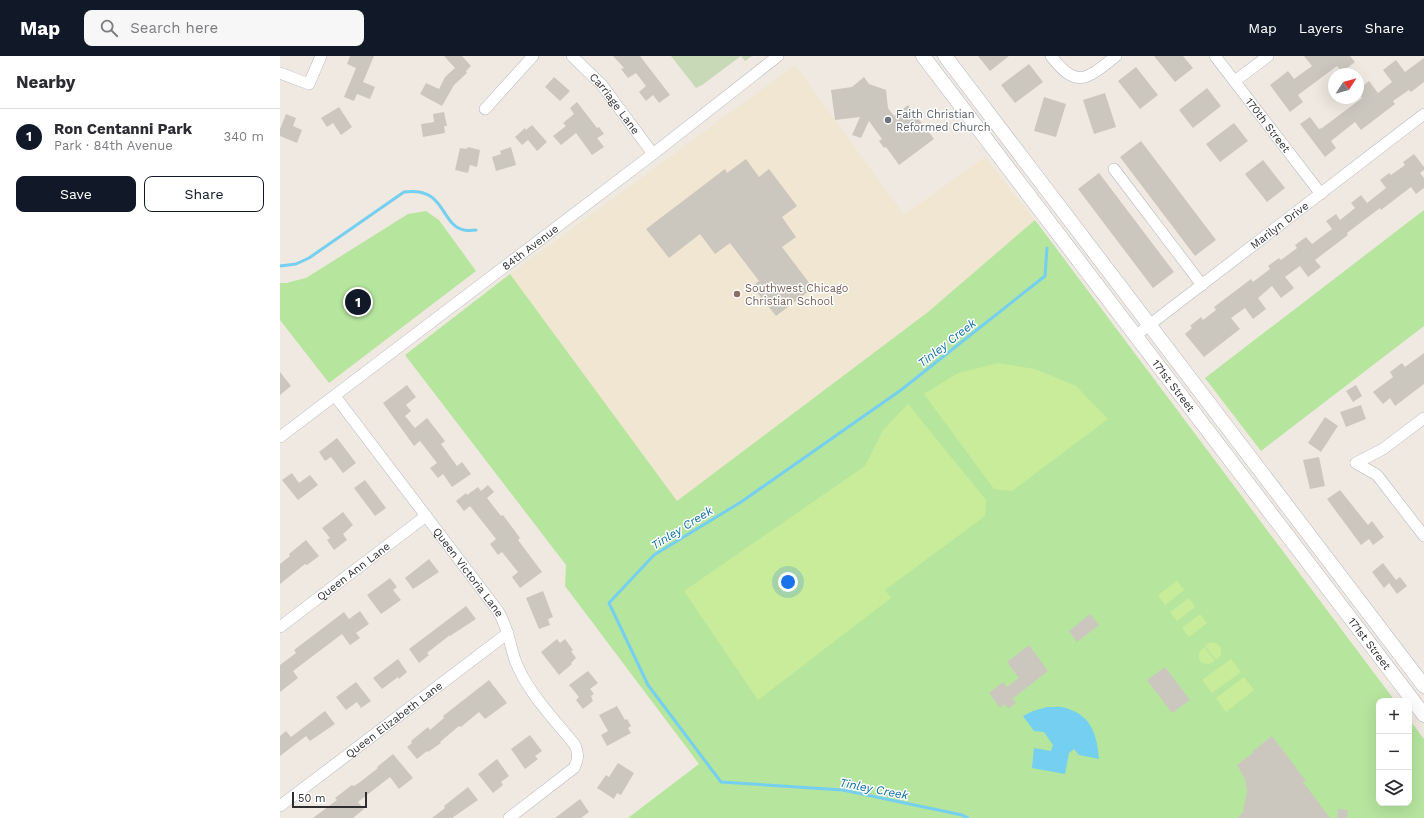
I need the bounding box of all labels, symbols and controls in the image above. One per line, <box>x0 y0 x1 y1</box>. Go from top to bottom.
search box <box>84 10 364 46</box>
text: Map <box>20 17 60 40</box>
icon: search <box>98 17 120 39</box>
text: Search here <box>130 19 218 37</box>
text: Map <box>1248 20 1277 36</box>
text: Layers <box>1299 20 1343 36</box>
text: Share <box>1365 20 1404 36</box>
north arrow <box>1328 68 1364 104</box>
street label: Carriage Lane <box>587 70 642 136</box>
text: Nearby <box>16 72 75 92</box>
street label: 170th Street <box>1243 95 1293 155</box>
place label: Faith Christian Reformed Church <box>896 108 991 134</box>
marker: Faith Christian Reformed Church <box>883 115 893 125</box>
text: Ron Centanni Park <box>54 120 192 138</box>
text: 1 <box>26 129 32 144</box>
text: 340 m <box>224 129 264 144</box>
text: Park · 84th Avenue <box>54 138 173 153</box>
button: Save <box>16 176 136 212</box>
button: Share <box>144 176 264 212</box>
street label: Marilyn Drive <box>1248 199 1311 252</box>
street label: 84th Avenue <box>499 222 561 273</box>
place label: Southwest Chicago Christian School <box>745 282 848 308</box>
pin: 1 <box>345 287 371 317</box>
marker: Southwest Chicago Christian School <box>732 289 742 299</box>
water label: Tinley Creek <box>915 316 979 370</box>
street label: 171st Street <box>1150 357 1198 415</box>
water label: Tinley Creek <box>649 503 716 552</box>
street label: Queen Victoria Lane <box>431 525 506 619</box>
street label: Queen Ann Lane <box>314 539 392 603</box>
your location <box>778 572 798 592</box>
street label: 171st Street <box>1346 615 1394 672</box>
street label: Queen Elizabeth Lane <box>343 679 445 760</box>
map controls <box>1376 698 1412 806</box>
button: + <box>1376 698 1412 734</box>
button: − <box>1376 734 1412 770</box>
button: layers <box>1376 770 1412 806</box>
water label: Tinley Creek <box>838 775 910 803</box>
scale bar <box>292 790 367 809</box>
text: 50 m <box>298 792 325 805</box>

